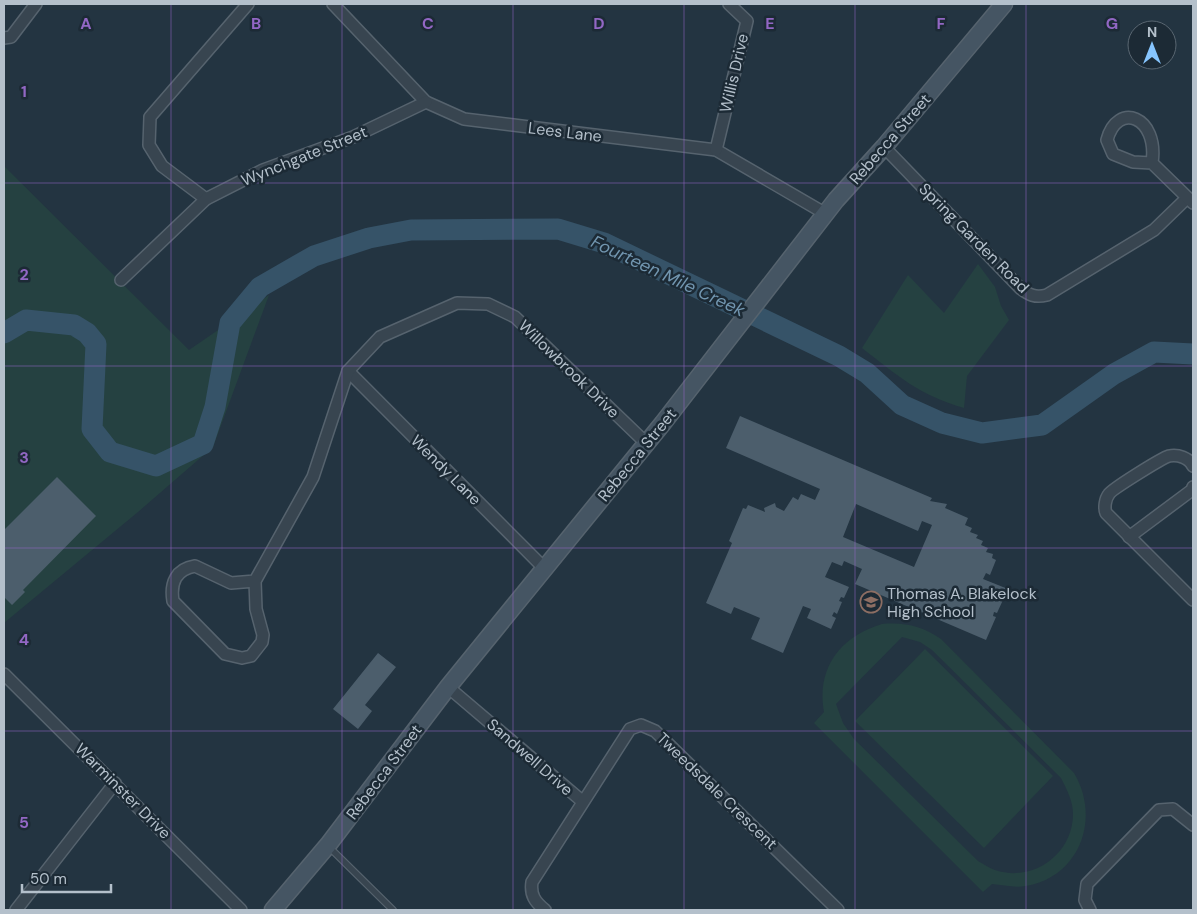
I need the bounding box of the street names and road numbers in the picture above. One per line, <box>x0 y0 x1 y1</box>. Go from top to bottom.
street label: Willis Drive <box>715 31 753 115</box>
street label: Rebecca Street <box>845 89 935 189</box>
street label: Lees Lane <box>527 117 603 147</box>
street label: Wynchgate Street <box>238 121 370 191</box>
street label: Spring Garden Road <box>914 178 1034 298</box>
street label: Willowbrook Drive <box>514 315 624 423</box>
street label: Rebecca Street <box>593 404 681 506</box>
street label: Wendy Lane <box>406 430 486 510</box>
street label: Sandwell Drive <box>483 714 577 800</box>
street label: Rebecca Street <box>341 720 427 824</box>
street label: Tweedsdale Crescent <box>652 728 782 854</box>
street label: Warminster Drive <box>70 738 176 844</box>

